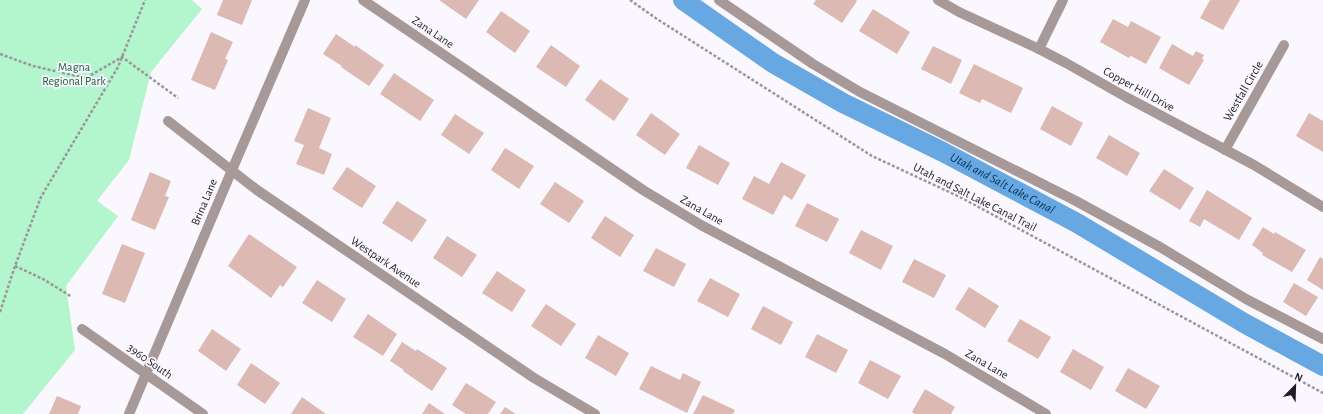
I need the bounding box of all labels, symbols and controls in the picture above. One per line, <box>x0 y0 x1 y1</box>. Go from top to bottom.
street label: Zana Lane <box>410 14 456 50</box>
street label: Westfall Circle <box>1221 59 1265 123</box>
park label: Magna Regional Park <box>42 61 106 87</box>
street label: Copper Hill Drive <box>1101 64 1177 114</box>
water label: Utah and Salt Lake Canal <box>948 150 1057 216</box>
street label: Utah and Salt Lake Canal Trail <box>911 161 1039 233</box>
street label: Brina Lane <box>189 177 219 227</box>
street label: Zana Lane <box>678 193 726 227</box>
street label: Westpark Avenue <box>349 234 423 290</box>
street label: 3960 South <box>125 341 175 381</box>
street label: Zana Lane <box>963 347 1011 381</box>
north arrow <box>1275 366 1315 406</box>
text: N <box>1293 371 1304 384</box>

